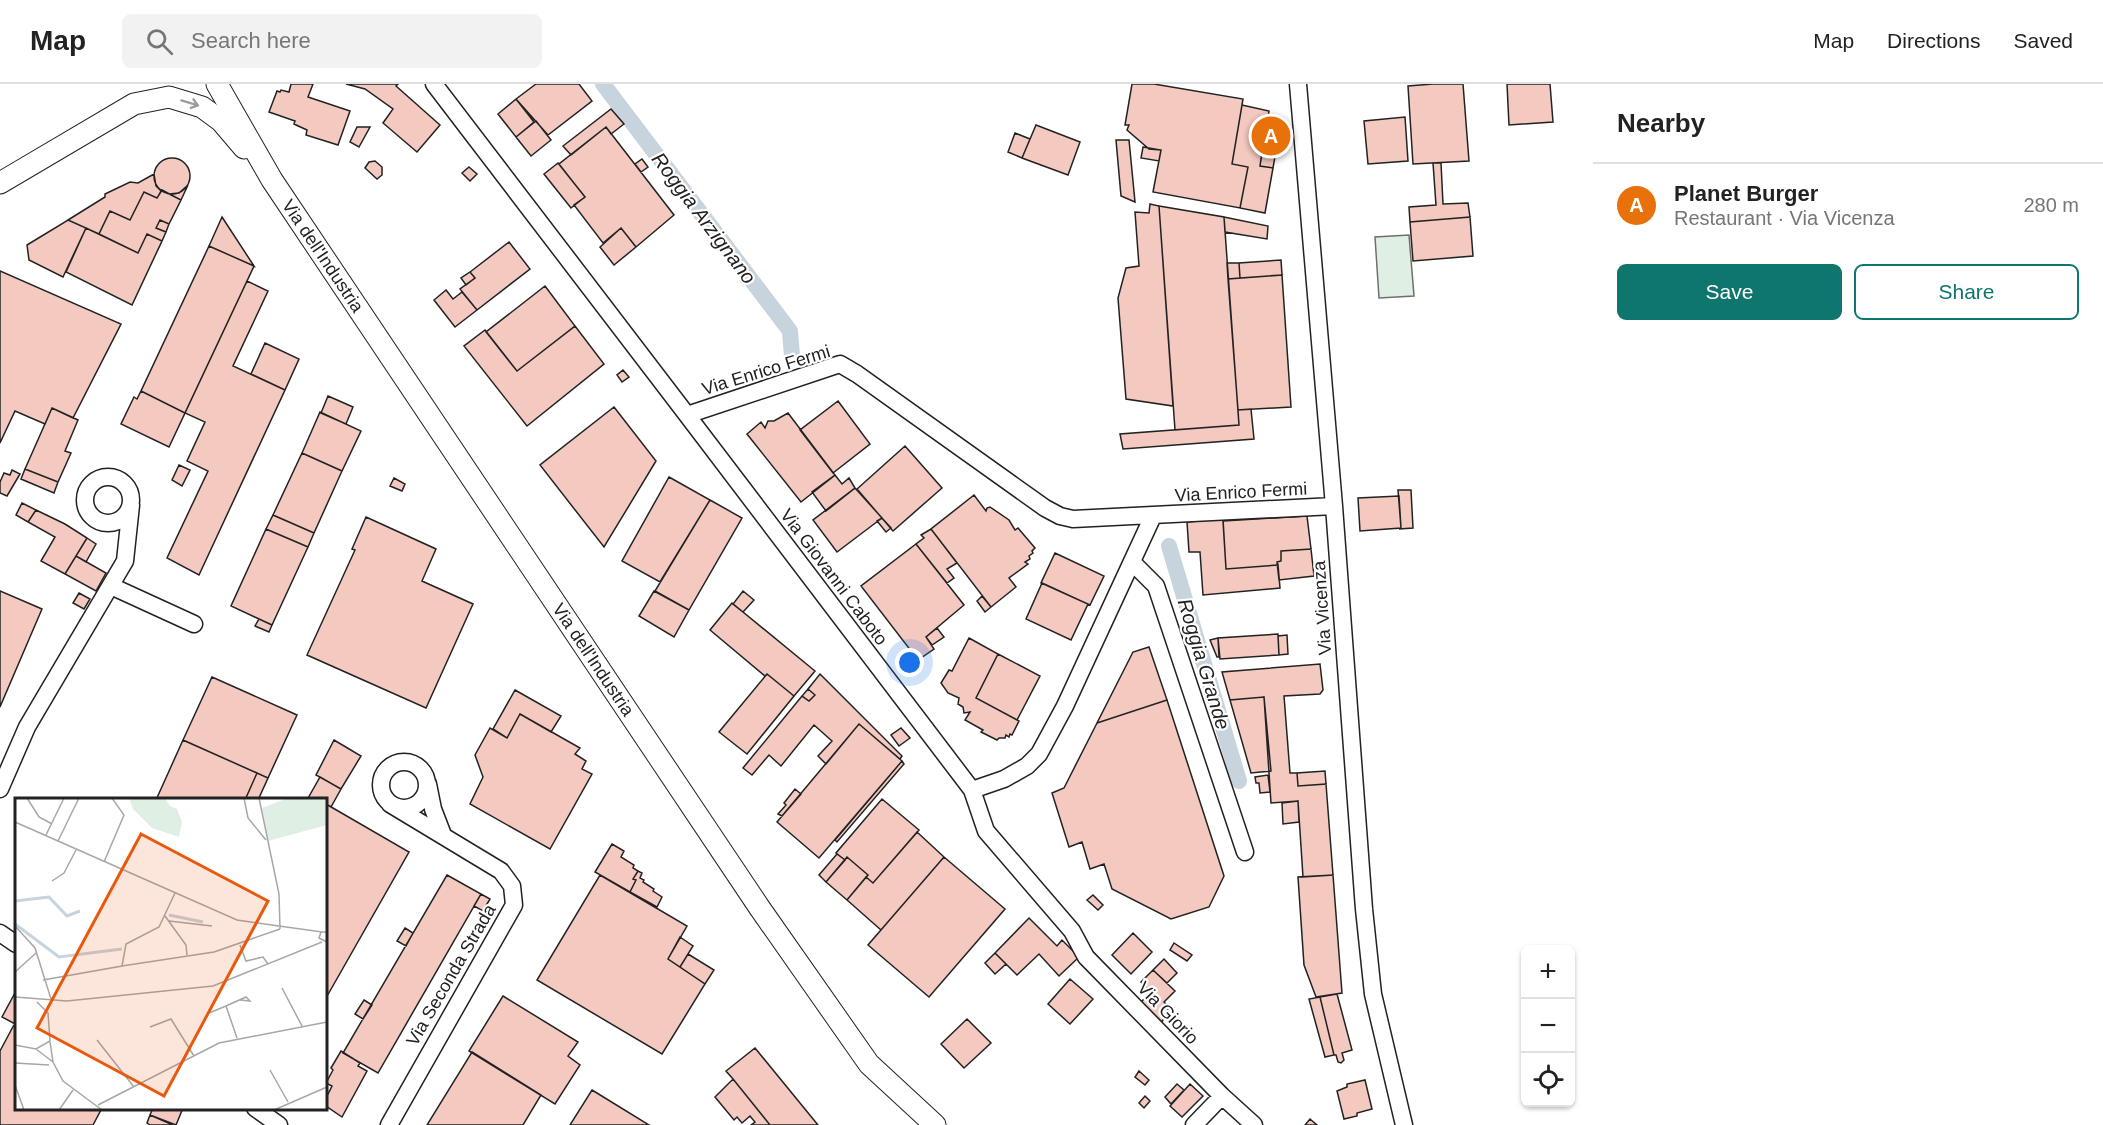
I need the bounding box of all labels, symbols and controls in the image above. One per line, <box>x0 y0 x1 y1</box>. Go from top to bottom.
search box <box>122 14 542 68</box>
text: Map <box>30 25 86 56</box>
icon: search <box>143 25 176 58</box>
text: Search here <box>191 28 311 53</box>
text: Map <box>1813 29 1854 52</box>
text: Directions <box>1887 29 1980 52</box>
text: Saved <box>2013 29 2073 52</box>
one-way arrow <box>180 98 199 109</box>
text: Nearby <box>1617 108 1705 138</box>
pin: A <box>1252 113 1290 158</box>
water label: Roggia Arzignano <box>648 148 760 288</box>
text: Planet Burger <box>1674 181 1818 206</box>
text: A <box>1629 194 1644 216</box>
text: 280 m <box>2023 194 2079 216</box>
street label: Via dell'Industria <box>278 196 368 317</box>
text: Restaurant · Via Vicenza <box>1674 207 1895 229</box>
button: Save <box>1617 264 1842 320</box>
button: Share <box>1854 264 2079 320</box>
street label: Via Enrico Fermi <box>700 341 832 399</box>
street label: Via Enrico Fermi <box>1174 479 1308 505</box>
street label: Via Giovanni Caboto <box>776 505 892 649</box>
street label: Via Vicenza <box>1309 559 1335 656</box>
water label: Roggia Grande <box>1174 596 1234 732</box>
street label: Via dell'Industria <box>548 600 639 721</box>
your location <box>895 648 924 677</box>
inset map <box>15 798 327 1110</box>
street label: Via Seconda Strada <box>402 900 500 1049</box>
map controls <box>1521 945 1575 1107</box>
button: + <box>1521 945 1575 999</box>
street label: Via Giorio <box>1133 978 1203 1048</box>
button: − <box>1521 999 1575 1053</box>
button: locate <box>1521 1053 1575 1107</box>

